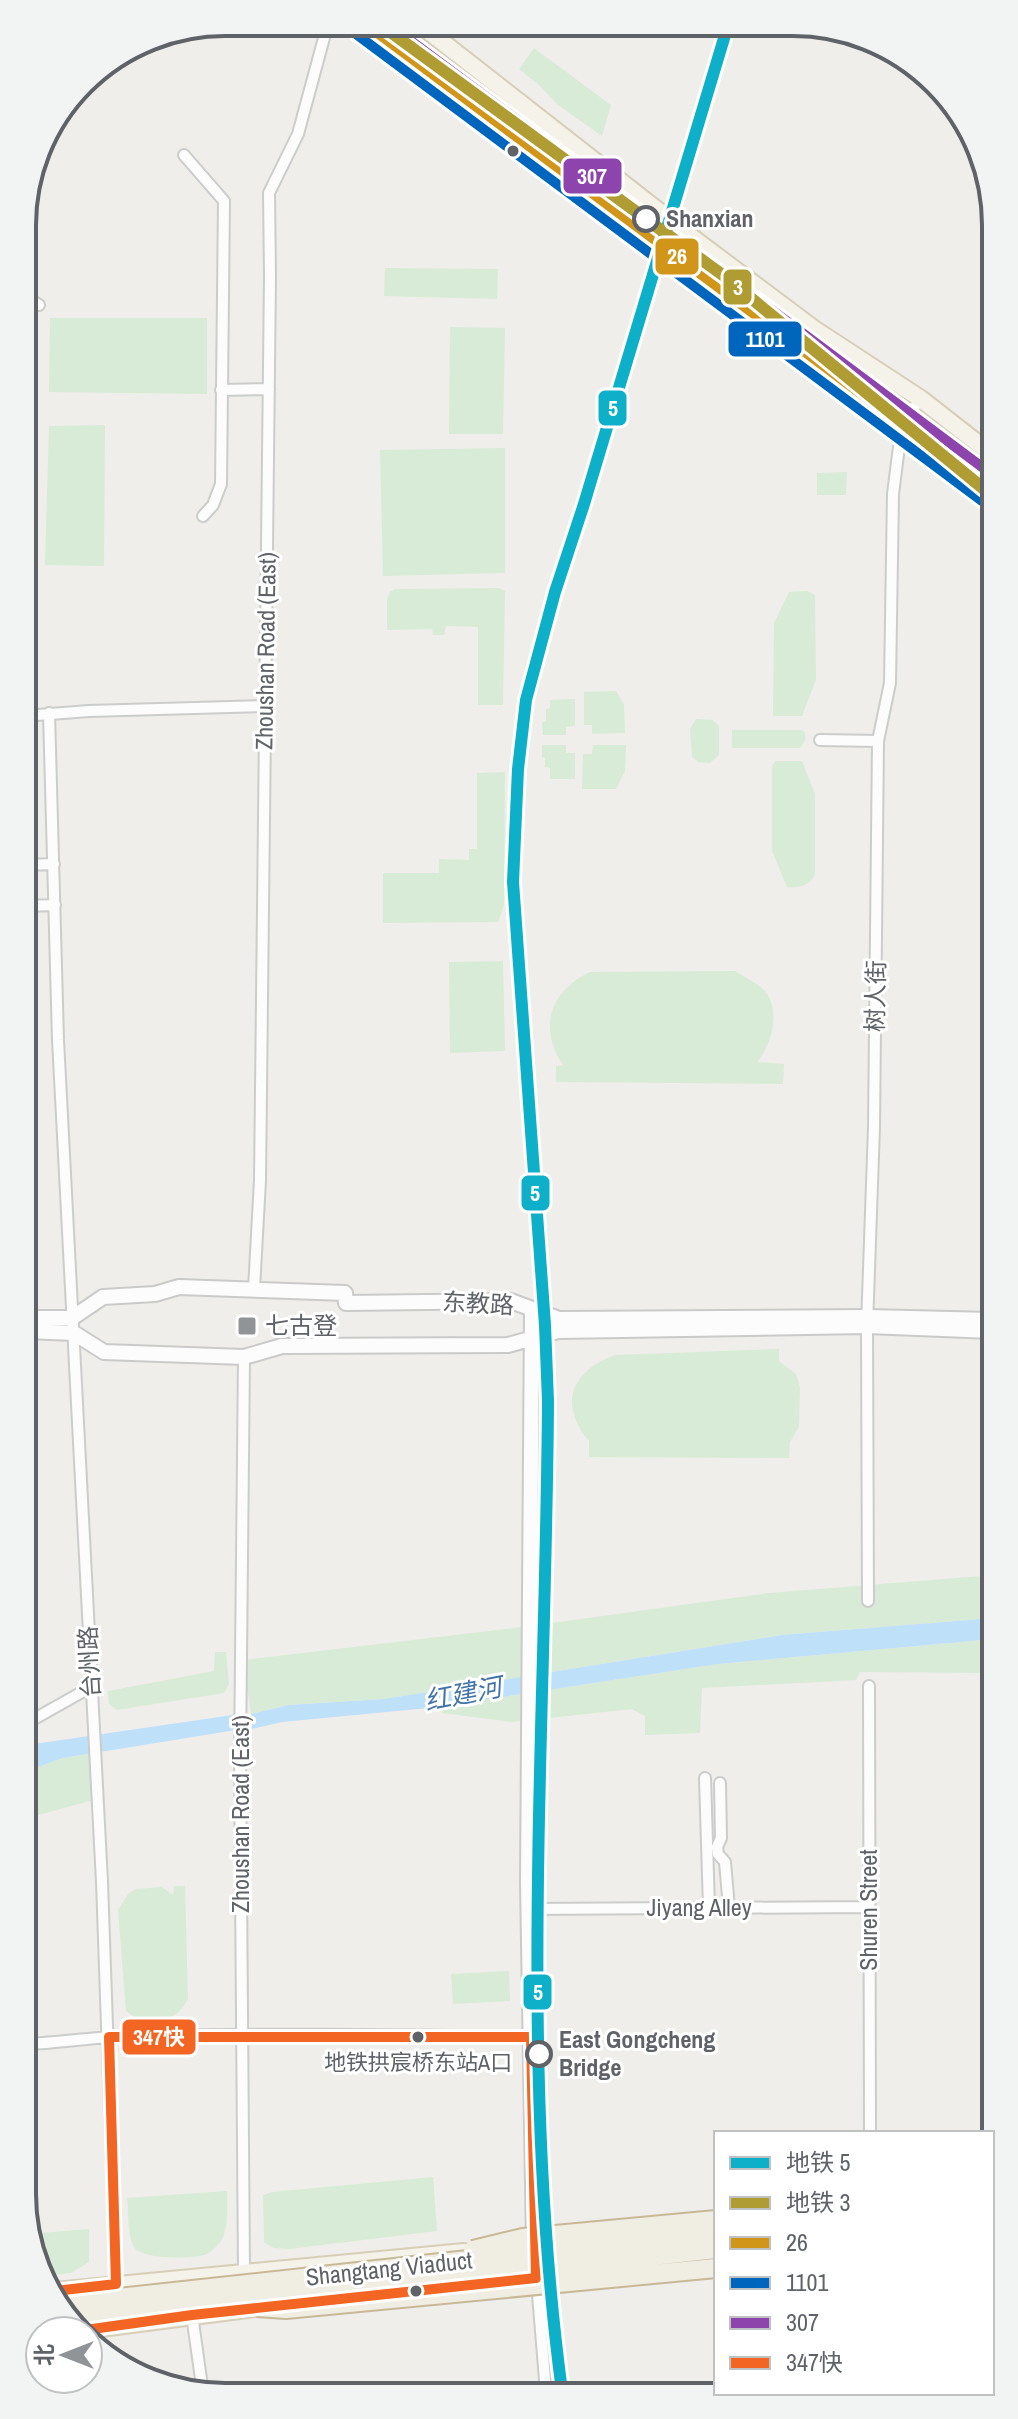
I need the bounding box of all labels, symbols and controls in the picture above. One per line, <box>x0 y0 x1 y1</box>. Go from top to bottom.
unlabelled marker <box>505 143 521 159</box>
line badge: 307 <box>562 157 623 195</box>
text: 307 <box>577 161 607 191</box>
place label: Shanxian <box>666 202 754 234</box>
marker: Shanxian <box>633 206 659 232</box>
line badge: 26 <box>654 237 700 276</box>
text: 26 <box>667 241 687 271</box>
line badge: 3 <box>722 268 753 306</box>
text: 3 <box>733 272 743 302</box>
line badge: 1101 <box>727 320 803 358</box>
text: 1101 <box>745 324 786 354</box>
line badge: 5 <box>597 389 628 427</box>
text: 5 <box>608 393 618 423</box>
street label: Zhoushan Road (East) <box>247 552 283 750</box>
street label: 树人街 <box>858 960 892 1032</box>
line badge: 5 <box>520 1174 551 1212</box>
text: 5 <box>530 1178 540 1208</box>
street label: 东教路 <box>441 1285 515 1321</box>
place label: 七古登 <box>265 1309 337 1341</box>
marker: 七古登 <box>236 1315 258 1337</box>
street label: 台州路 <box>71 1625 107 1699</box>
water label: 红建河 <box>421 1668 509 1718</box>
street label: Zhoushan Road (East) <box>224 1715 256 1913</box>
street label: Shuren Street <box>852 1849 884 1971</box>
street label: Jiyang Alley <box>646 1891 752 1923</box>
line badge: 5 <box>522 1973 553 2011</box>
text: 5 <box>533 1977 543 2007</box>
line badge: 347快 <box>121 2018 197 2056</box>
text: 347快 <box>133 2022 185 2052</box>
place label: East Gongcheng Bridge <box>559 2023 715 2083</box>
marker: 地铁拱宸桥东站A口 <box>410 2029 426 2045</box>
marker: East Gongcheng Bridge <box>526 2041 552 2067</box>
place label: 地铁拱宸桥东站A口 <box>324 2047 512 2077</box>
legend <box>714 2131 994 2395</box>
text: 地铁 5 <box>786 2146 850 2178</box>
text: 地铁 3 <box>786 2186 850 2218</box>
text: 26 <box>786 2226 808 2258</box>
street label: Shangtang Viaduct <box>304 2243 474 2293</box>
text: 1101 <box>786 2266 828 2298</box>
unlabelled marker <box>408 2283 424 2299</box>
text: 307 <box>786 2306 819 2338</box>
north arrow <box>24 2315 104 2395</box>
text: 北 <box>29 2344 59 2366</box>
text: 347快 <box>786 2346 843 2378</box>

